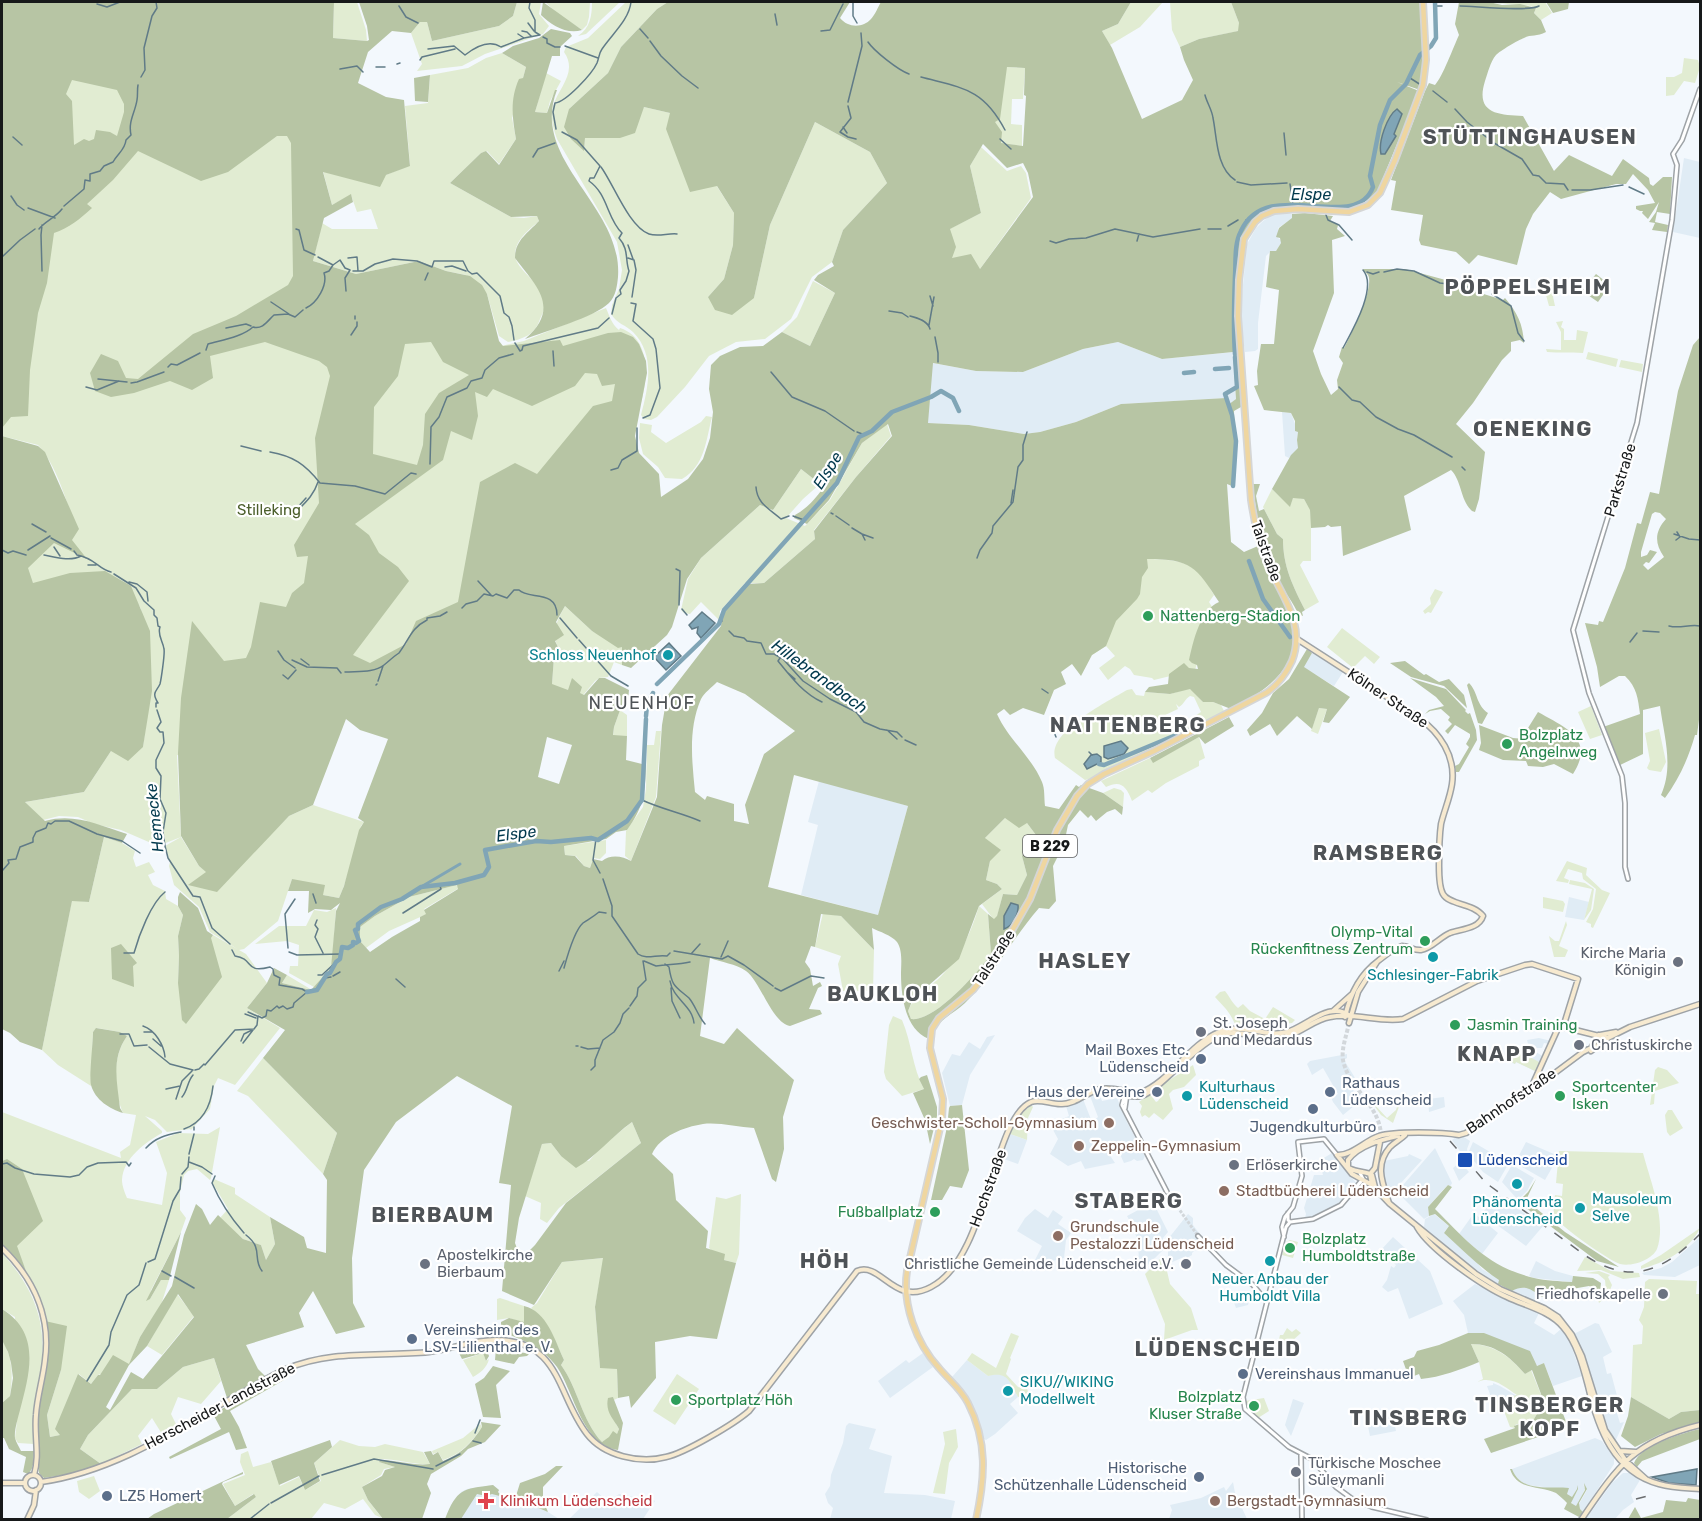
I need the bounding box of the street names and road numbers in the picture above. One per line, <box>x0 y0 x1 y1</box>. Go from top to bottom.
street label: Parkstraße <box>1600 441 1640 519</box>
street label: Talstraße <box>1247 518 1285 584</box>
street label: Kölner Straße <box>1344 664 1432 732</box>
road number: B 229 <box>1023 835 1077 857</box>
street label: Talstraße <box>969 926 1019 990</box>
street label: Bahnhofstraße <box>1463 1064 1559 1138</box>
street label: Hochstraße <box>966 1147 1010 1229</box>
street label: Herscheider Landstraße <box>142 1359 298 1453</box>

